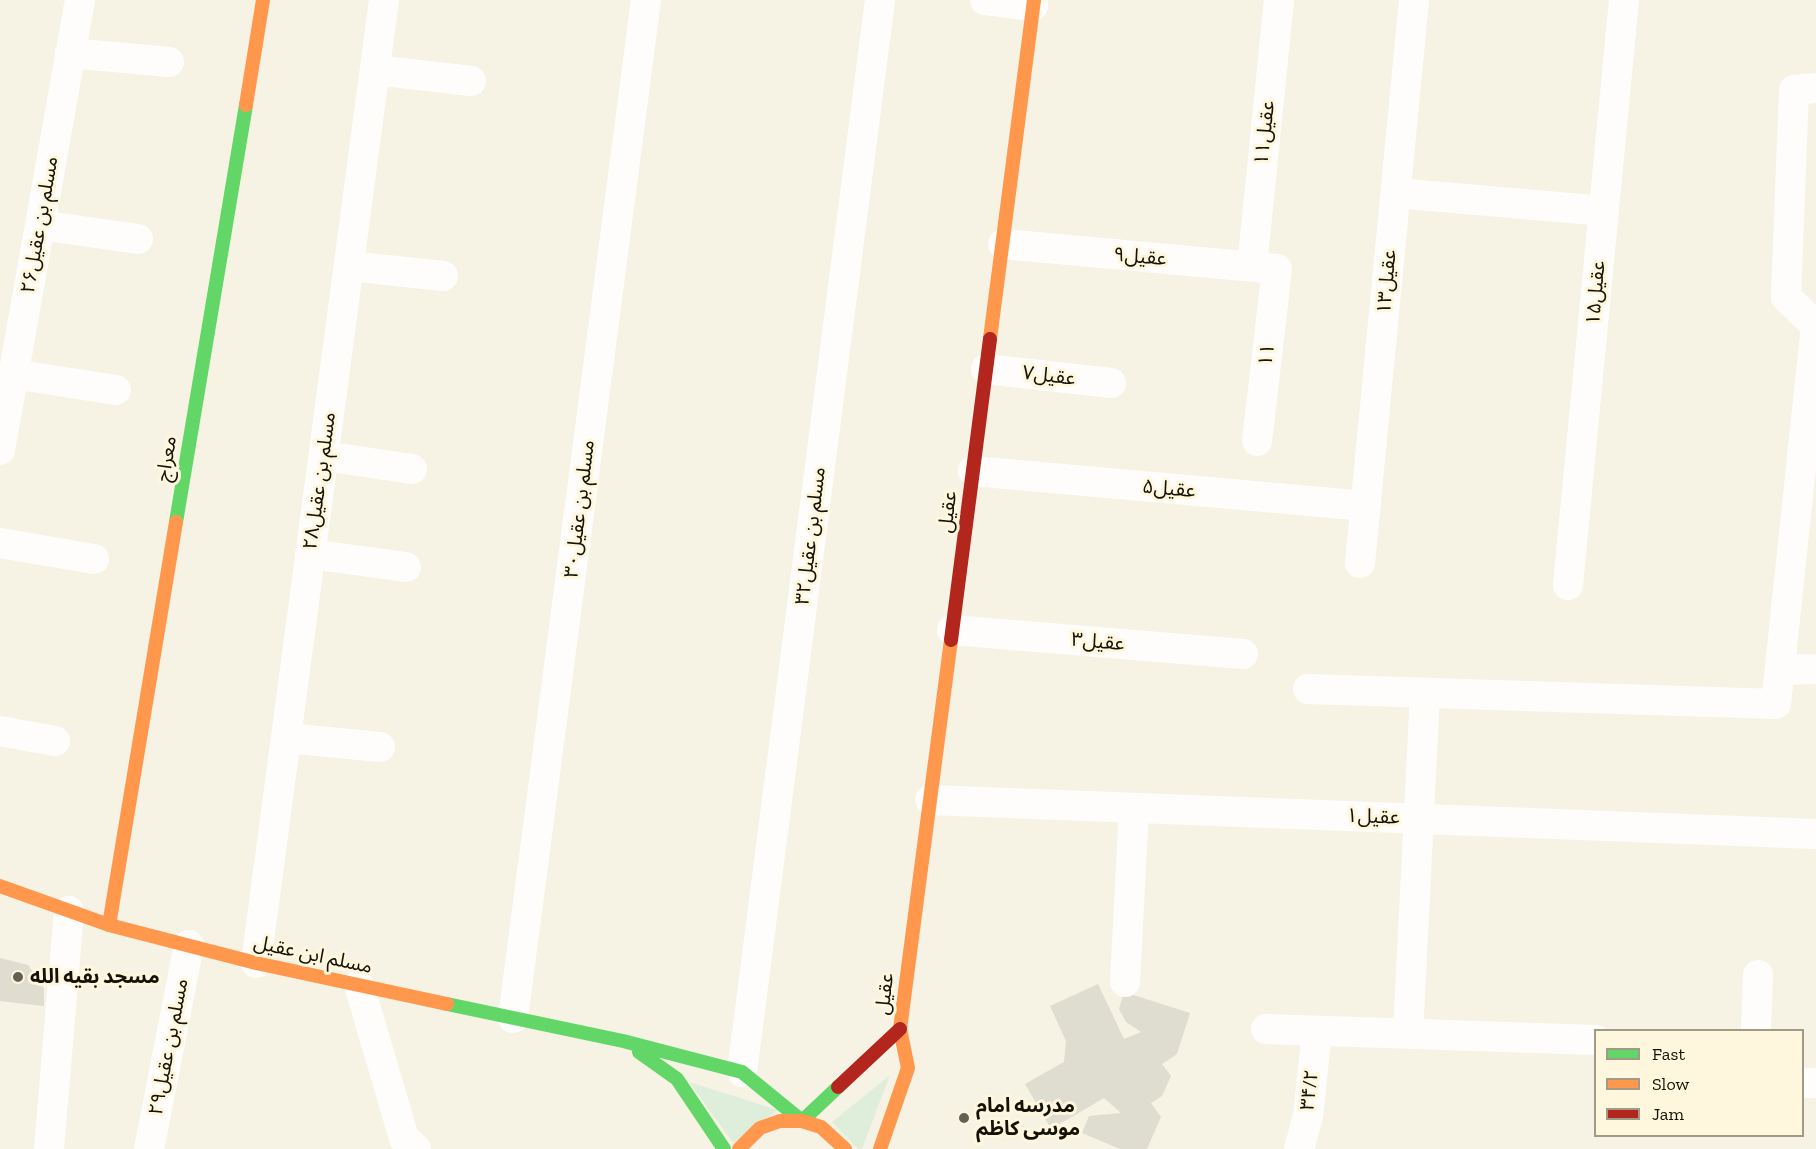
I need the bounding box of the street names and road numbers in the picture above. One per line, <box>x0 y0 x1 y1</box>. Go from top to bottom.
street label: عقیل۱۱ <box>1250 99 1280 167</box>
street label: مسلم بن عقیل۲۶ <box>16 155 64 295</box>
street label: عقیل۹ <box>1112 243 1168 271</box>
street label: عقیل۱۳ <box>1372 249 1402 315</box>
street label: عقیل۱۵ <box>1581 260 1611 326</box>
street label: ۱۱ <box>1254 342 1280 368</box>
street label: عقیل۷ <box>1021 361 1077 391</box>
street label: مسلم بن عقیل۲۸ <box>298 411 342 551</box>
street label: معراج <box>152 434 182 484</box>
street label: مسلم بن عقیل۳۰ <box>560 439 600 579</box>
street label: مسلم بن عقیل۳۲ <box>791 466 831 606</box>
street label: عقیل۵ <box>1141 475 1197 503</box>
street label: عقیل <box>934 490 962 534</box>
street label: عقیل۳ <box>1070 628 1126 656</box>
street label: عقیل۱ <box>1346 804 1400 830</box>
street label: مسلم ابن عقیل <box>252 931 374 979</box>
street label: عقیل <box>871 972 899 1016</box>
street label: مسلم بن عقیل۲۹ <box>144 977 194 1117</box>
street label: ۳۴/۲ <box>1296 1068 1324 1112</box>

